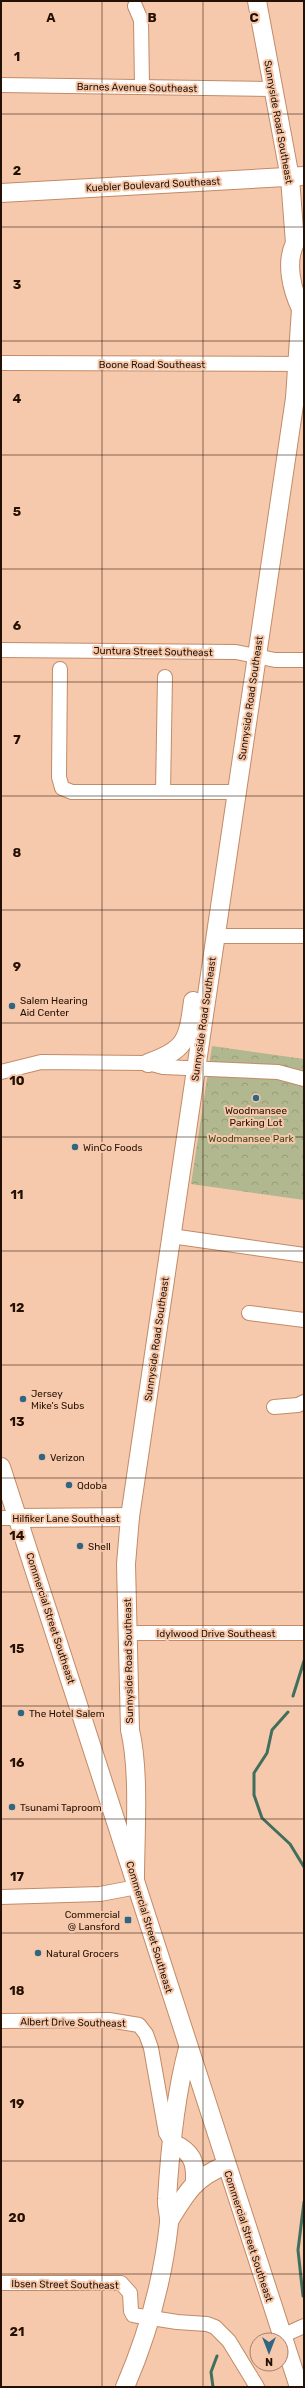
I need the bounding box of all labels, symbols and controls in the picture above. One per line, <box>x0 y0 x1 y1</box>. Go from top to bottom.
text: A <box>46 10 56 25</box>
text: B <box>147 10 157 25</box>
text: C <box>249 10 259 25</box>
text: 1 <box>14 49 20 64</box>
street label: Sunnyside Road Southeast <box>261 59 295 185</box>
street label: Barnes Avenue Southeast <box>77 81 197 95</box>
text: 2 <box>13 163 21 178</box>
street label: Kuebler Boulevard Southeast <box>85 175 221 195</box>
text: 3 <box>13 277 22 292</box>
street label: Boone Road Southeast <box>99 359 205 371</box>
text: 4 <box>13 391 22 406</box>
text: 5 <box>13 504 21 519</box>
text: 6 <box>13 618 22 633</box>
street label: Sunnyside Road Southeast <box>236 635 266 761</box>
street label: Juntura Street Southeast <box>93 645 213 659</box>
text: 7 <box>13 732 21 747</box>
text: 8 <box>13 845 22 860</box>
street label: Sunnyside Road Southeast <box>189 956 219 1082</box>
text: 9 <box>13 959 21 974</box>
place label: Salem Hearing Aid Center <box>20 995 88 1019</box>
marker: Salem Hearing Aid Center <box>7 1001 17 1011</box>
text: 10 <box>9 1073 25 1088</box>
marker: Woodmansee Parking Lot <box>251 1093 261 1103</box>
place label: Woodmansee Parking Lot <box>225 1105 287 1129</box>
park label: Woodmansee Park <box>208 1133 294 1145</box>
marker: WinCo Foods <box>70 1142 80 1152</box>
place label: WinCo Foods <box>83 1142 143 1154</box>
text: 11 <box>11 1187 23 1202</box>
street label: Sunnyside Road Southeast <box>142 1276 172 1402</box>
text: 12 <box>10 1300 24 1315</box>
place label: Jersey Mike's Subs <box>31 1388 84 1412</box>
marker: Jersey Mike's Subs <box>18 1394 28 1404</box>
text: 13 <box>9 1414 25 1429</box>
marker: Verizon <box>37 1452 47 1462</box>
place label: Verizon <box>50 1452 85 1464</box>
marker: Qdoba <box>64 1480 74 1490</box>
place label: Qdoba <box>77 1480 107 1492</box>
street label: Hilfiker Lane Southeast <box>12 1513 120 1525</box>
text: 14 <box>9 1528 25 1543</box>
marker: Shell <box>75 1541 85 1551</box>
place label: Shell <box>88 1541 111 1553</box>
street label: Commercial Street Southeast <box>23 1551 77 1686</box>
street label: Sunnyside Road Southeast <box>122 1598 136 1724</box>
street label: Idylwood Drive Southeast <box>156 1628 276 1640</box>
text: 15 <box>10 1641 24 1656</box>
marker: The Hotel Salem <box>16 1708 26 1718</box>
place label: The Hotel Salem <box>29 1708 105 1720</box>
text: 16 <box>10 1755 25 1770</box>
marker: Tsunami Taproom <box>7 1802 17 1812</box>
place label: Tsunami Taproom <box>20 1802 102 1814</box>
street label: Commercial Street Southeast <box>123 1860 175 1995</box>
text: 17 <box>10 1869 25 1884</box>
place label: Commercial @ Lansford <box>65 1909 120 1933</box>
marker: Commercial @ Lansford <box>123 1915 133 1925</box>
marker: Natural Grocers <box>33 1948 43 1958</box>
place label: Natural Grocers <box>46 1948 119 1960</box>
text: 18 <box>9 1983 25 1998</box>
street label: Albert Drive Southeast <box>20 2016 126 2030</box>
text: 19 <box>10 2096 24 2111</box>
street label: Commercial Street Southeast <box>221 2169 275 2304</box>
text: 20 <box>8 2210 26 2225</box>
street label: Ibsen Street Southeast <box>11 2278 119 2292</box>
text: 21 <box>10 2324 24 2339</box>
north arrow <box>249 2332 289 2372</box>
text: N <box>265 2355 273 2368</box>

